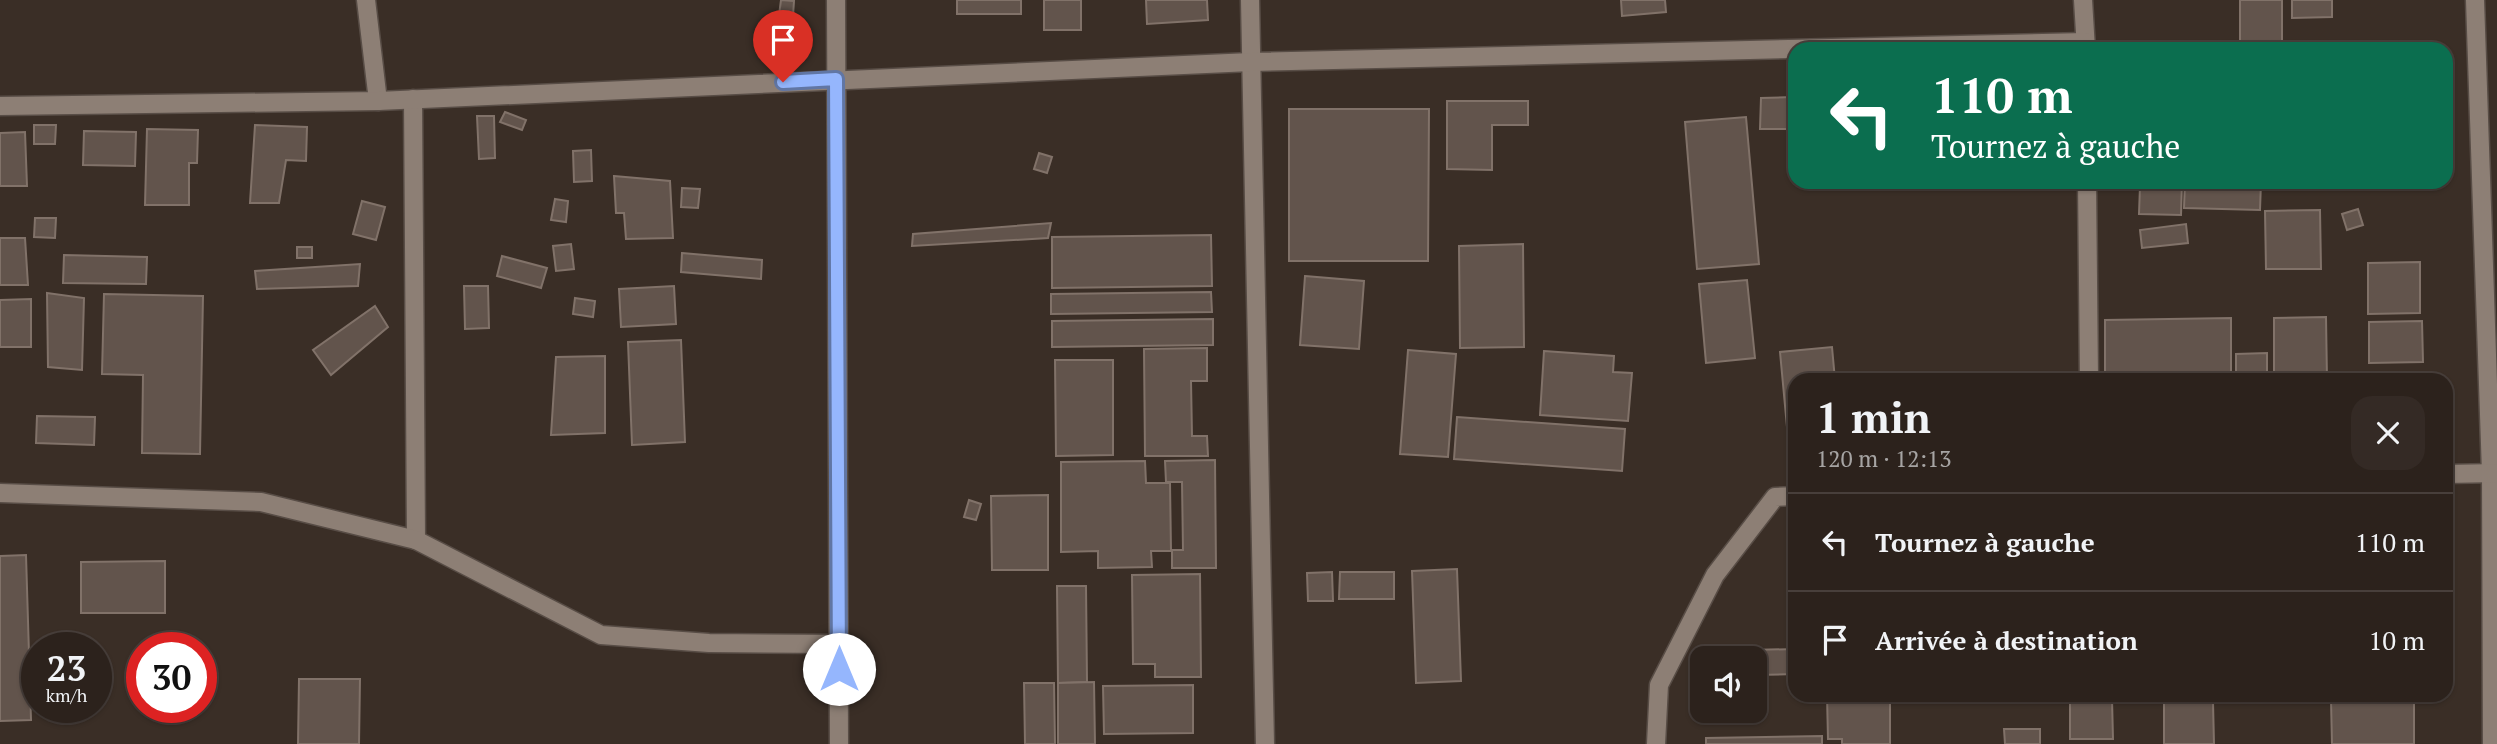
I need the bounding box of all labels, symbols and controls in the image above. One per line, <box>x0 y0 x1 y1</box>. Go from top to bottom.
pin <box>753 10 813 82</box>
icon: arrive <box>764 21 802 59</box>
text: 110 m <box>1931 62 2073 127</box>
icon: left <box>1816 70 1907 161</box>
text: Tournez à gauche <box>1931 125 2180 167</box>
text: 1 min <box>1816 389 1931 445</box>
button: close <box>2351 396 2425 470</box>
text: 120 m · 12:13 <box>1816 443 1951 474</box>
icon: left <box>1816 523 1854 561</box>
text: Tournez à gauche <box>1875 525 2095 559</box>
text: 110 m <box>2355 525 2425 559</box>
icon: arrive <box>1816 621 1854 659</box>
text: Arrivée à destination <box>1875 623 2138 657</box>
text: 10 m <box>2369 623 2425 657</box>
speed limit sign: 30 <box>126 632 217 723</box>
position arrow <box>802 632 876 706</box>
text: 23 <box>47 645 86 691</box>
map controls <box>1690 646 1767 723</box>
button: sound <box>1690 646 1767 723</box>
text: km/h <box>46 683 87 707</box>

